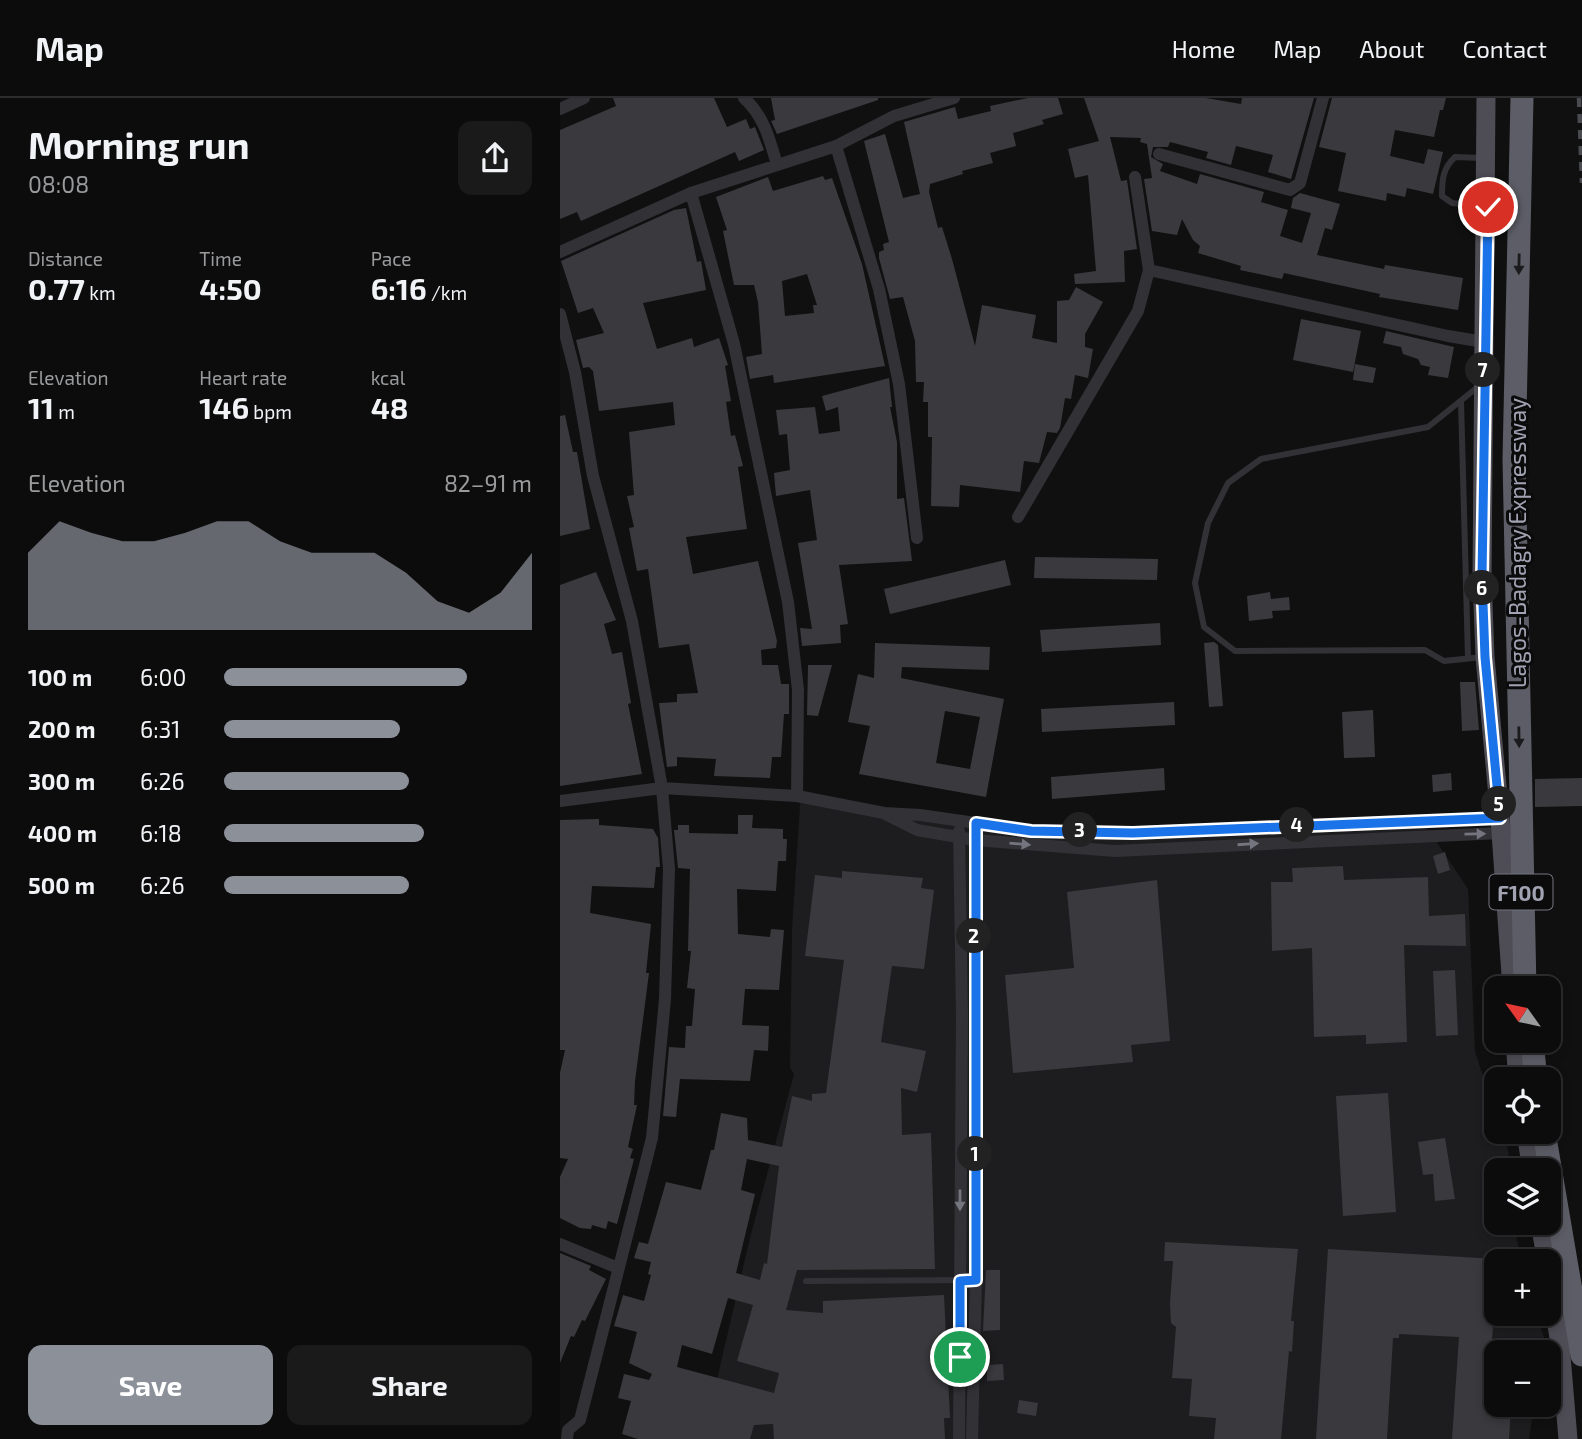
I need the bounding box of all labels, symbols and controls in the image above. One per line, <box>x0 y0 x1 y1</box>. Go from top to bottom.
text: Map <box>35 28 104 68</box>
text: Home <box>1172 34 1235 63</box>
text: Map <box>1273 34 1321 63</box>
text: About <box>1359 34 1425 63</box>
text: Contact <box>1463 34 1547 63</box>
text: Morning run <box>28 121 249 167</box>
button: share <box>458 121 532 195</box>
text: 08:08 <box>28 170 89 198</box>
pin <box>1458 177 1518 237</box>
icon: check <box>1469 188 1507 226</box>
text: Distance <box>28 247 103 270</box>
text: Time <box>199 247 242 270</box>
text: Pace <box>371 247 412 270</box>
one-way arrow <box>1513 253 1524 275</box>
text: 0.77 <box>28 270 85 306</box>
text: 4:50 <box>199 270 262 306</box>
text: 6:16 <box>371 270 427 306</box>
text: km <box>85 281 116 304</box>
text: /km <box>427 281 467 304</box>
pin: 7 <box>1466 352 1500 388</box>
text: 7 <box>1477 358 1488 381</box>
text: Elevation <box>28 366 109 389</box>
text: Heart rate <box>199 366 287 389</box>
text: kcal <box>371 366 405 389</box>
text: 11 <box>28 389 54 425</box>
text: 146 <box>199 389 249 425</box>
text: 48 <box>371 389 408 425</box>
street label: Lagos-Badagry Expressway <box>1503 398 1531 688</box>
text: m <box>54 400 75 423</box>
text: bpm <box>249 400 292 423</box>
text: Elevation <box>28 469 126 497</box>
text: 82–91 m <box>444 469 532 497</box>
pin: 6 <box>1464 570 1500 606</box>
text: 6 <box>1476 576 1487 599</box>
text: 100 m <box>28 663 92 691</box>
text: 6:00 <box>140 663 186 691</box>
text: 200 m <box>28 715 96 743</box>
text: 6:31 <box>140 715 181 743</box>
one-way arrow <box>1513 726 1525 748</box>
text: 300 m <box>28 767 95 795</box>
text: 6:26 <box>140 767 185 795</box>
pin: 5 <box>1482 786 1516 822</box>
text: 5 <box>1493 792 1504 815</box>
pin: 4 <box>1280 808 1314 842</box>
pin: 3 <box>1063 812 1098 848</box>
text: 4 <box>1290 813 1303 836</box>
text: 3 <box>1074 818 1085 841</box>
text: 400 m <box>28 819 97 847</box>
text: 6:18 <box>140 819 182 847</box>
one-way arrow <box>1464 828 1486 840</box>
one-way arrow <box>1237 838 1259 849</box>
one-way arrow <box>1010 839 1032 850</box>
text: 500 m <box>28 871 95 899</box>
text: 6:26 <box>140 871 185 899</box>
road number: F100 <box>1490 874 1552 910</box>
pin: 2 <box>956 918 992 954</box>
text: 2 <box>968 924 979 947</box>
north arrow <box>1484 976 1561 1054</box>
map controls <box>1484 976 1561 1417</box>
button: locate <box>1484 1067 1561 1144</box>
pin: 1 <box>958 1136 992 1172</box>
text: 1 <box>970 1142 979 1165</box>
button: layers <box>1484 1158 1561 1235</box>
one-way arrow <box>955 1189 966 1211</box>
button: + <box>1484 1249 1561 1326</box>
pin <box>930 1327 990 1387</box>
icon: arrive <box>941 1338 979 1376</box>
button: − <box>1484 1340 1561 1417</box>
button: Save <box>28 1345 273 1425</box>
button: Share <box>287 1345 532 1425</box>

